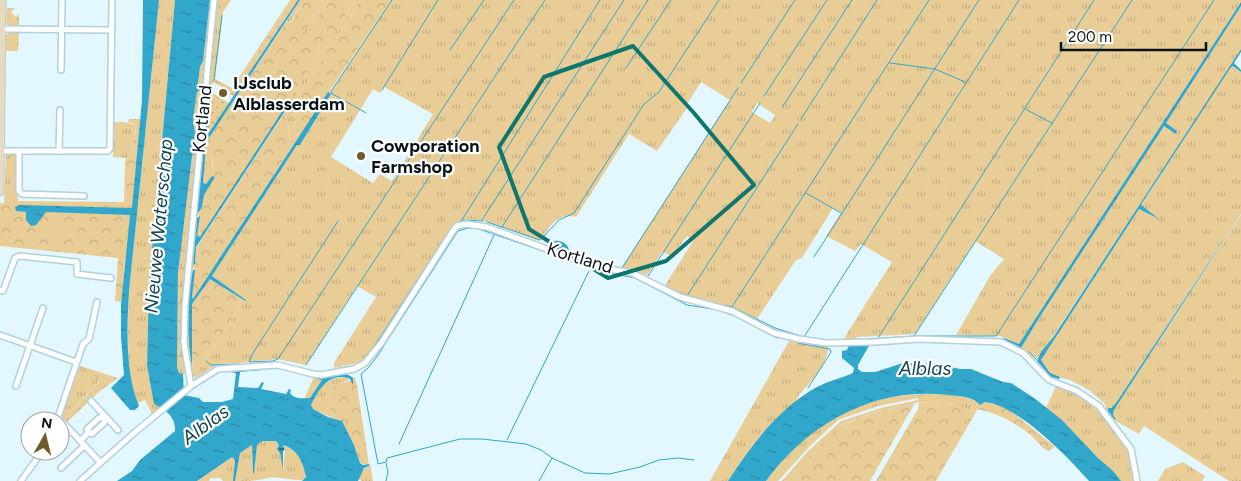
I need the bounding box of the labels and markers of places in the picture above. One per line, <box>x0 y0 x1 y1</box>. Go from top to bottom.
place label: IJsclub Alblasserdam <box>233 72 345 115</box>
marker: IJsclub Alblasserdam <box>217 87 229 99</box>
place label: Cowporation Farmshop <box>371 135 479 178</box>
marker: Cowporation Farmshop <box>355 150 367 162</box>

